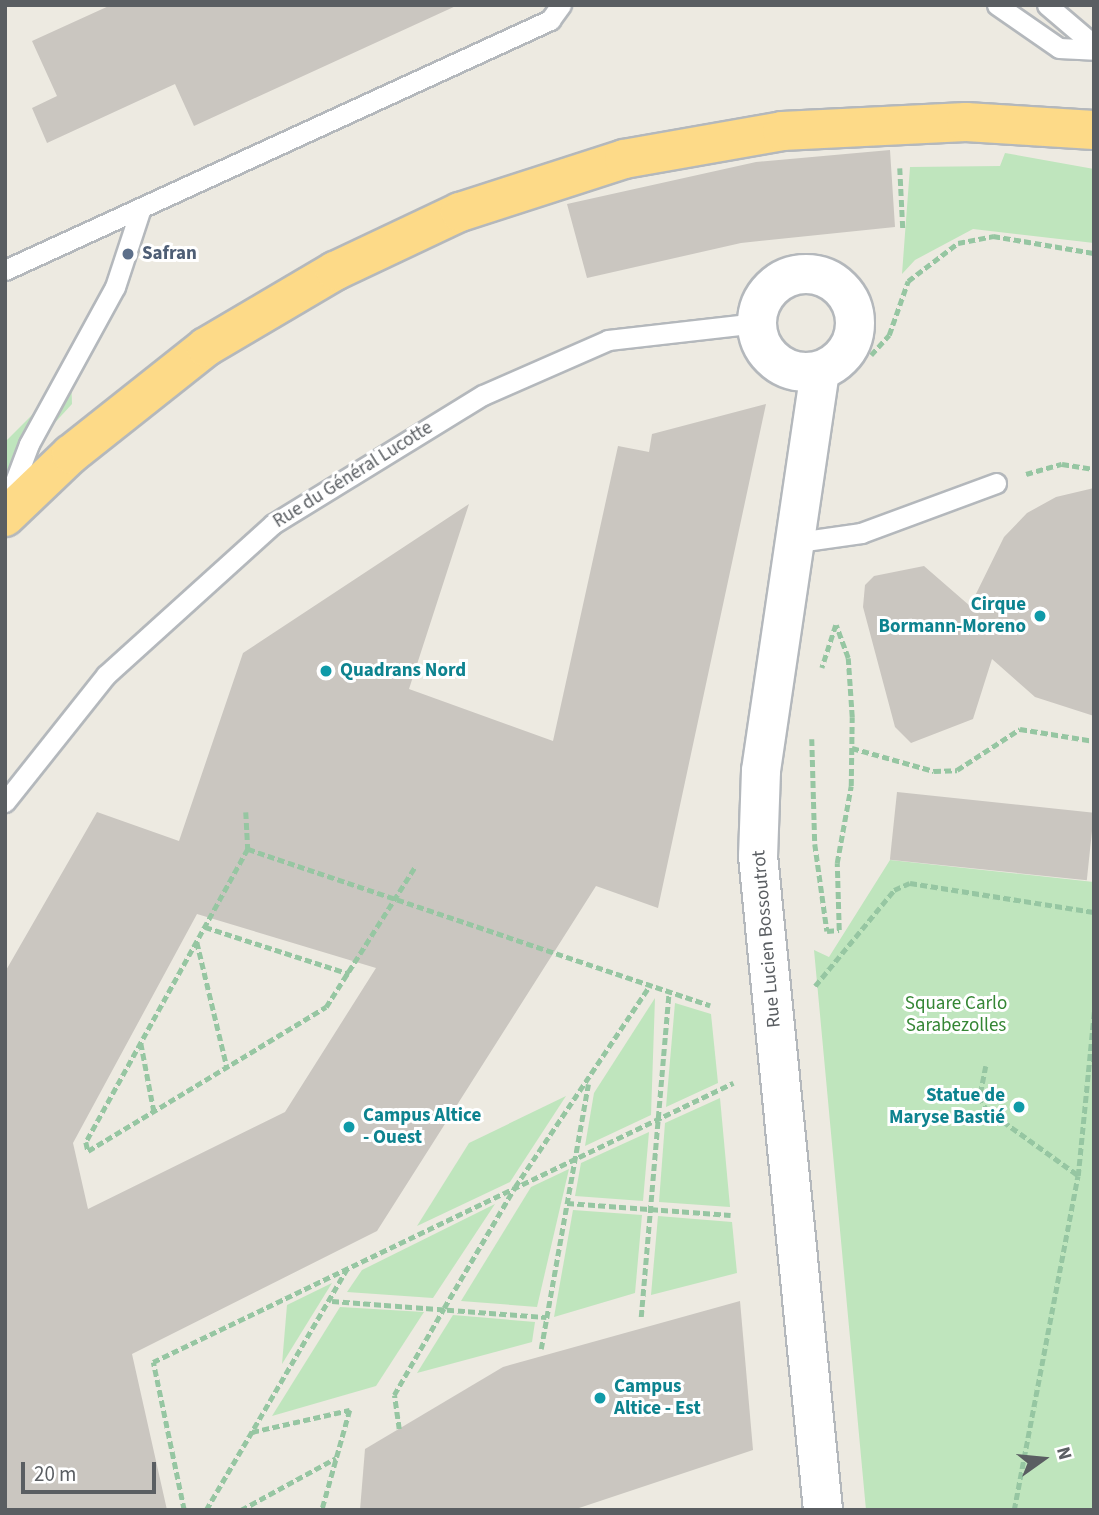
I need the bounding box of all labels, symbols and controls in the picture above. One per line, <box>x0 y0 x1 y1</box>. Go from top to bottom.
place label: Safran <box>142 243 197 265</box>
marker: Safran <box>120 246 136 262</box>
street label: Rue du Général Lucotte <box>269 417 437 533</box>
place label: Cirque Bormann-Moreno <box>878 594 1026 638</box>
marker: Cirque Bormann-Moreno <box>1032 608 1048 624</box>
place label: Quadrans Nord <box>340 660 466 682</box>
marker: Quadrans Nord <box>318 663 334 679</box>
street label: Rue Lucien Bossoutrot <box>748 849 786 1029</box>
park label: Square Carlo Sarabezolles <box>905 993 1007 1037</box>
place label: Statue de Maryse Bastié <box>889 1085 1005 1129</box>
marker: Statue de Maryse Bastié <box>1011 1099 1027 1115</box>
place label: Campus Altice - Ouest <box>363 1105 481 1149</box>
marker: Campus Altice - Ouest <box>341 1119 357 1135</box>
place label: Campus Altice - Est <box>614 1376 701 1420</box>
marker: Campus Altice - Est <box>592 1390 608 1406</box>
north arrow <box>1008 1424 1078 1494</box>
text: N <box>1049 1444 1078 1463</box>
scale bar <box>24 1448 159 1492</box>
text: 20 m <box>34 1459 76 1489</box>

